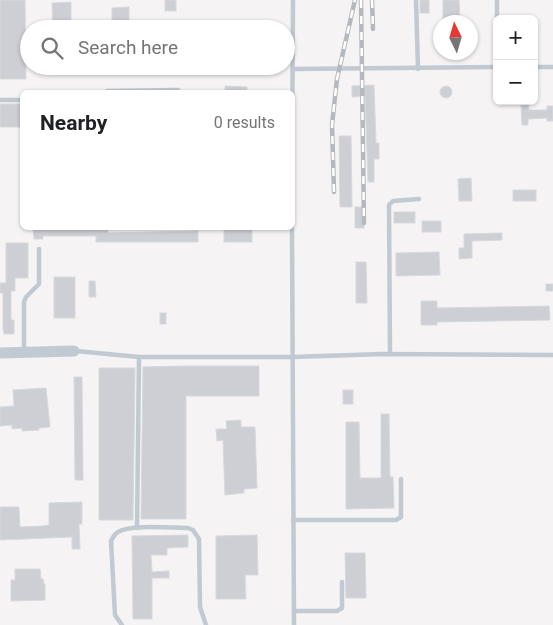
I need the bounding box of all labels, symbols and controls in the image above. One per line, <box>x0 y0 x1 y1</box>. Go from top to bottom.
north arrow <box>433 15 478 60</box>
map controls <box>493 15 538 105</box>
button: + <box>493 15 538 60</box>
search box <box>20 20 295 75</box>
icon: search <box>38 34 66 62</box>
text: Search here <box>78 36 178 59</box>
button: − <box>493 60 538 105</box>
text: Nearby <box>40 111 107 135</box>
text: 0 results <box>214 113 275 132</box>

